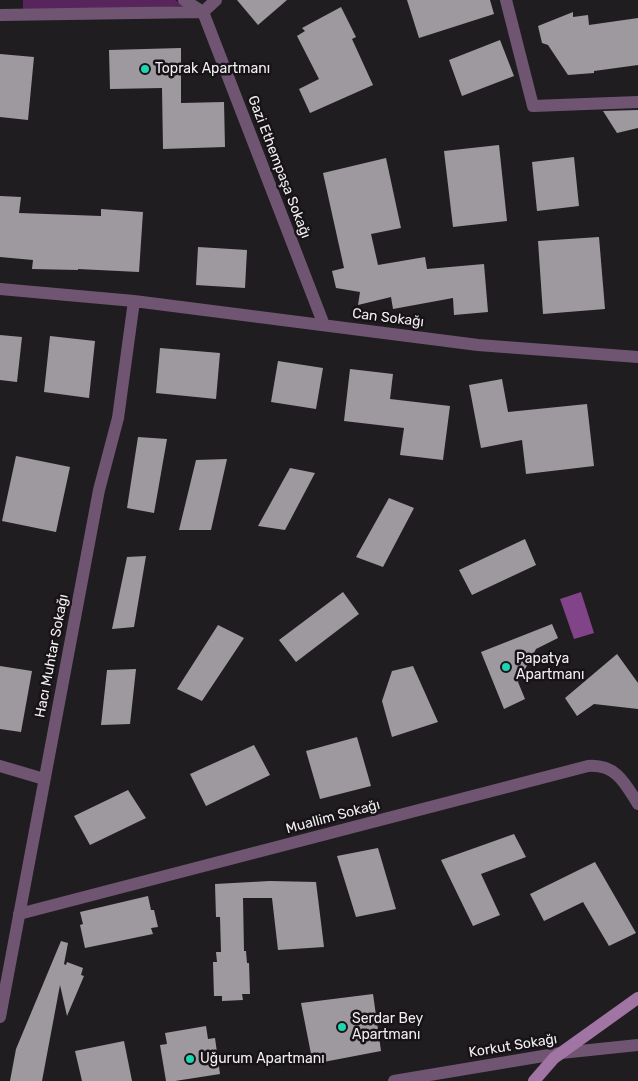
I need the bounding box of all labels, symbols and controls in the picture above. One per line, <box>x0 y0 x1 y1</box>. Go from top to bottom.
place label: Toprak Apartmanı <box>155 61 270 77</box>
marker: Toprak Apartmanı <box>139 63 151 75</box>
street label: Gazi Ethempaşa Sokağı <box>244 93 314 241</box>
street label: Can Sokağı <box>351 305 425 331</box>
street label: Hacı Muhtar Sokağı <box>32 593 72 719</box>
place label: Papatya Apartmanı <box>516 651 584 684</box>
marker: Papatya Apartmanı <box>500 661 512 673</box>
street label: Muallim Sokağı <box>284 796 382 838</box>
place label: Serdar Bey Apartmanı <box>352 1011 423 1044</box>
marker: Serdar Bey Apartmanı <box>336 1021 348 1033</box>
street label: Korkut Sokağı <box>468 1031 558 1061</box>
place label: Uğurum Apartmanı <box>200 1051 325 1067</box>
marker: Uğurum Apartmanı <box>184 1053 196 1065</box>

